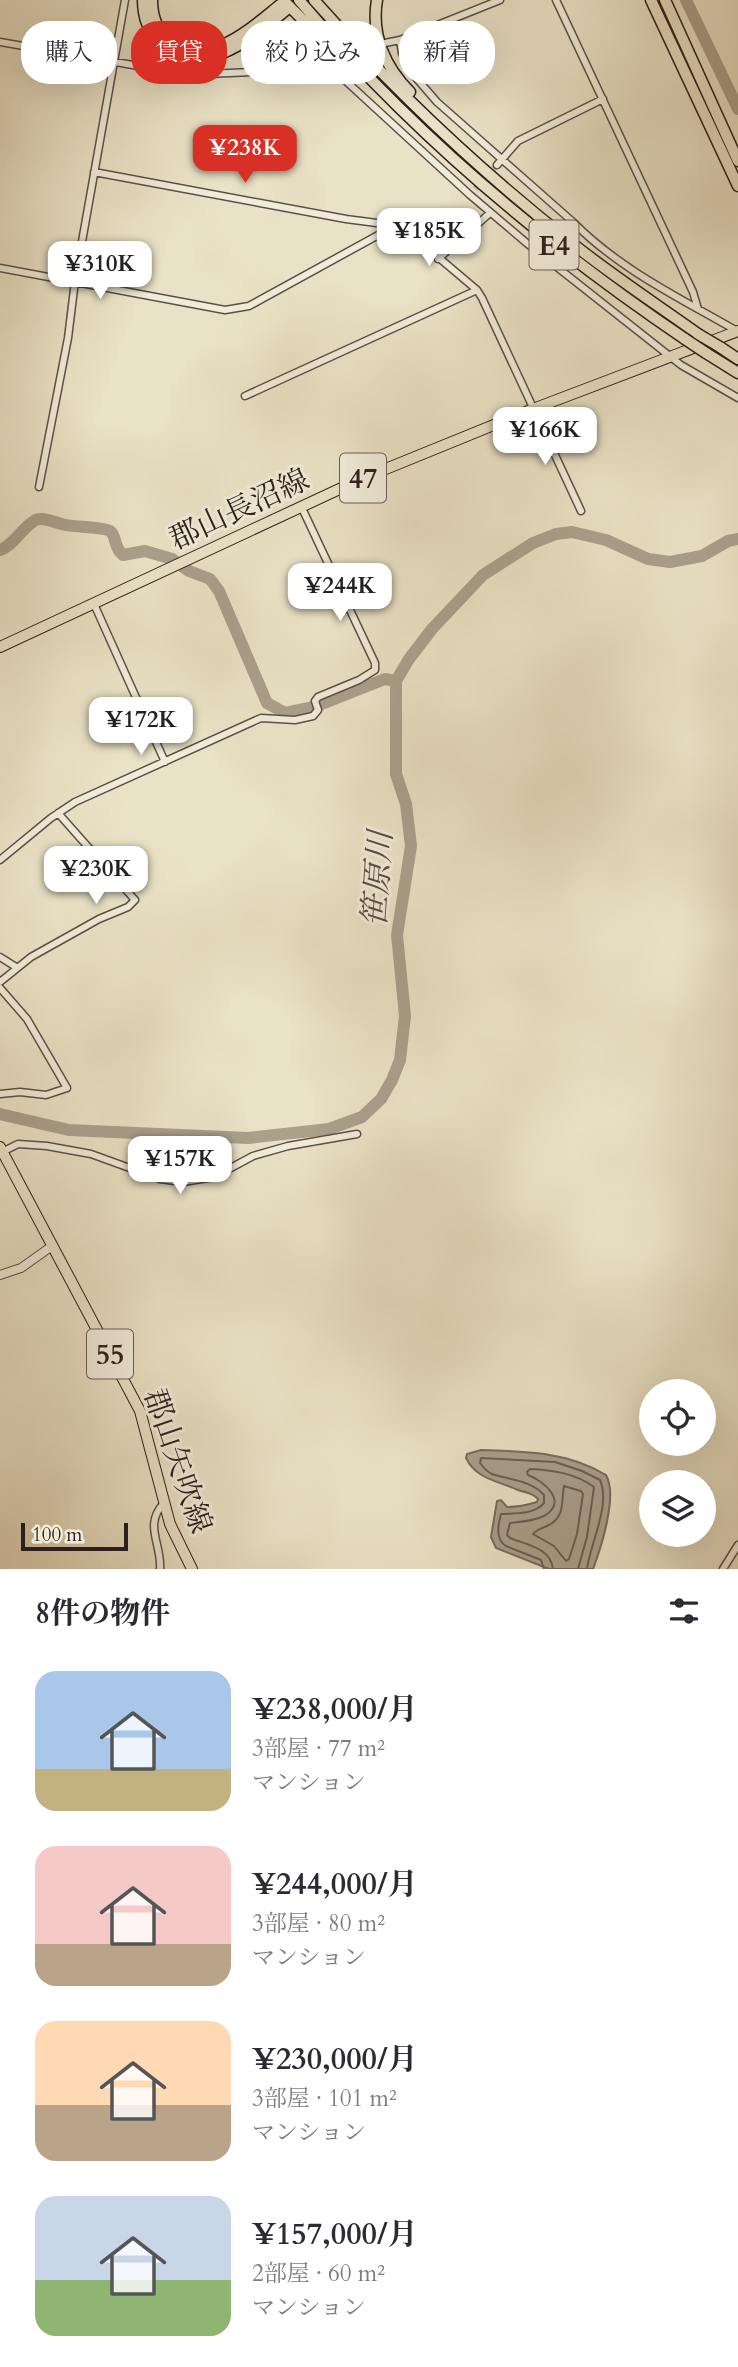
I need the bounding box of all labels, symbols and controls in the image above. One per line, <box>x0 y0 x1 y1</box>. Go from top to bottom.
chip: 購入 <box>21 21 117 84</box>
chip: 賃貸 <box>131 21 227 84</box>
chip: 絞り込み <box>241 21 385 84</box>
chip: 新着 <box>399 21 495 84</box>
pin: ¥238K <box>196 125 294 185</box>
text: ¥238K <box>209 132 281 163</box>
pin: ¥185K <box>380 208 478 268</box>
text: ¥185K <box>393 215 465 246</box>
road number: E4 <box>530 220 578 270</box>
pin: ¥310K <box>51 242 149 301</box>
text: ¥310K <box>64 248 136 279</box>
pin: ¥166K <box>496 407 594 467</box>
text: ¥166K <box>509 414 581 445</box>
road number: 47 <box>340 454 386 503</box>
street label: 郡山長沼線 <box>163 459 316 560</box>
pin: ¥244K <box>291 564 389 623</box>
text: ¥244K <box>304 570 376 601</box>
pin: ¥172K <box>92 698 190 757</box>
text: ¥172K <box>105 704 177 735</box>
water label: 笹原川 <box>353 827 404 928</box>
pin: ¥230K <box>47 846 145 906</box>
text: ¥230K <box>60 853 132 884</box>
pin: ¥157K <box>131 1136 229 1196</box>
text: ¥157K <box>144 1143 216 1174</box>
road number: 55 <box>87 1330 133 1378</box>
map controls <box>639 1379 716 1547</box>
button: locate <box>639 1379 716 1456</box>
street label: 郡山矢吹線 <box>134 1384 221 1539</box>
button: layers <box>639 1470 716 1547</box>
scale bar <box>21 1520 128 1552</box>
text: 100 m <box>32 1522 82 1548</box>
icon: filters <box>665 1592 703 1630</box>
text: 8件の物件 <box>35 1593 170 1634</box>
text: ¥238,000/月 <box>252 1689 418 1730</box>
icon: home <box>91 1699 175 1783</box>
text: 3部屋 · 77 m² <box>252 1733 385 1764</box>
text: マンション <box>252 1767 366 1798</box>
text: ¥244,000/月 <box>252 1864 418 1905</box>
icon: home <box>91 1874 175 1958</box>
text: 3部屋 · 80 m² <box>252 1908 385 1939</box>
text: マンション <box>252 1942 366 1973</box>
text: ¥230,000/月 <box>252 2039 418 2080</box>
icon: home <box>91 2049 175 2133</box>
text: 3部屋 · 101 m² <box>252 2083 397 2114</box>
text: マンション <box>252 2117 366 2148</box>
text: ¥157,000/月 <box>252 2214 418 2255</box>
icon: home <box>91 2224 175 2308</box>
text: 2部屋 · 60 m² <box>252 2258 385 2289</box>
text: マンション <box>252 2292 366 2323</box>

